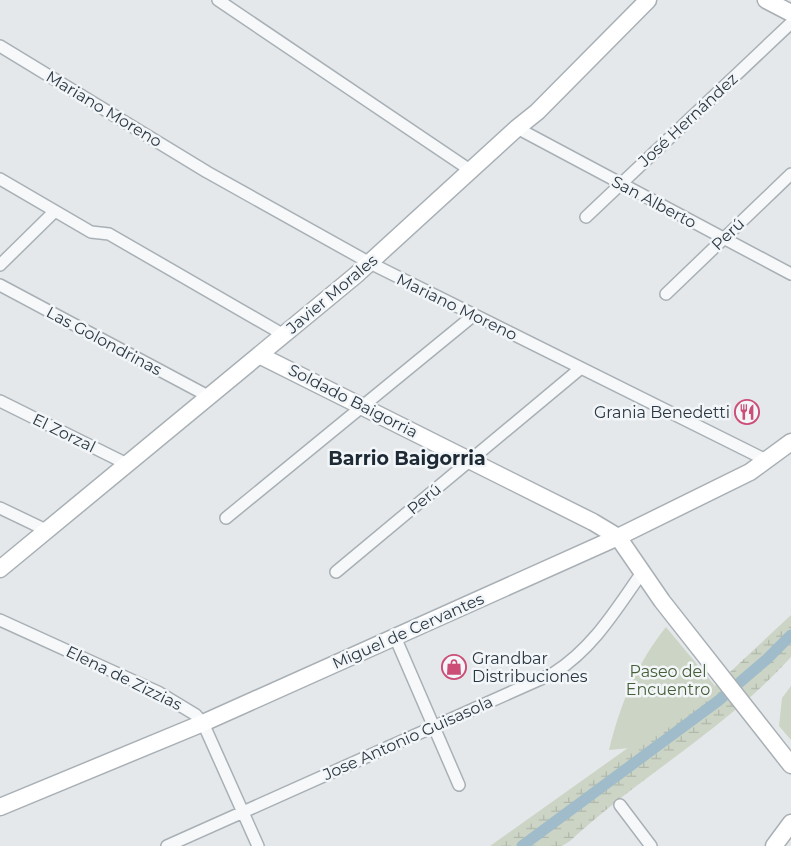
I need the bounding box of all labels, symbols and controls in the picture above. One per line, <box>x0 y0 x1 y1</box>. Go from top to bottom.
street label: Mariano Moreno <box>43 67 165 151</box>
street label: José Hernández <box>634 69 741 171</box>
street label: San Alberto <box>608 172 700 232</box>
street label: Perú <box>708 214 748 254</box>
street label: Javier Morales <box>282 250 381 338</box>
street label: Mariano Moreno <box>394 270 520 344</box>
street label: Las Golondrinas <box>43 303 165 380</box>
street label: Soldado Baigorria <box>285 360 421 442</box>
restaurant icon: Grania Benedetti <box>734 399 760 425</box>
place label: Grania Benedetti <box>594 403 730 422</box>
street label: El Zorzal <box>29 410 99 456</box>
district label: Barrio Baigorria <box>328 447 486 470</box>
street label: Perú <box>403 479 445 519</box>
street label: Miguel de Cervantes <box>329 589 487 673</box>
street label: Elena de Zizzias <box>63 642 185 714</box>
place label: Grandbar Distribuciones <box>472 649 588 686</box>
shop icon: Grandbar Distribuciones <box>441 654 467 680</box>
park label: Paseo del Encuentro <box>626 662 710 699</box>
street label: Jose Antonio Guisasola <box>319 692 496 784</box>

